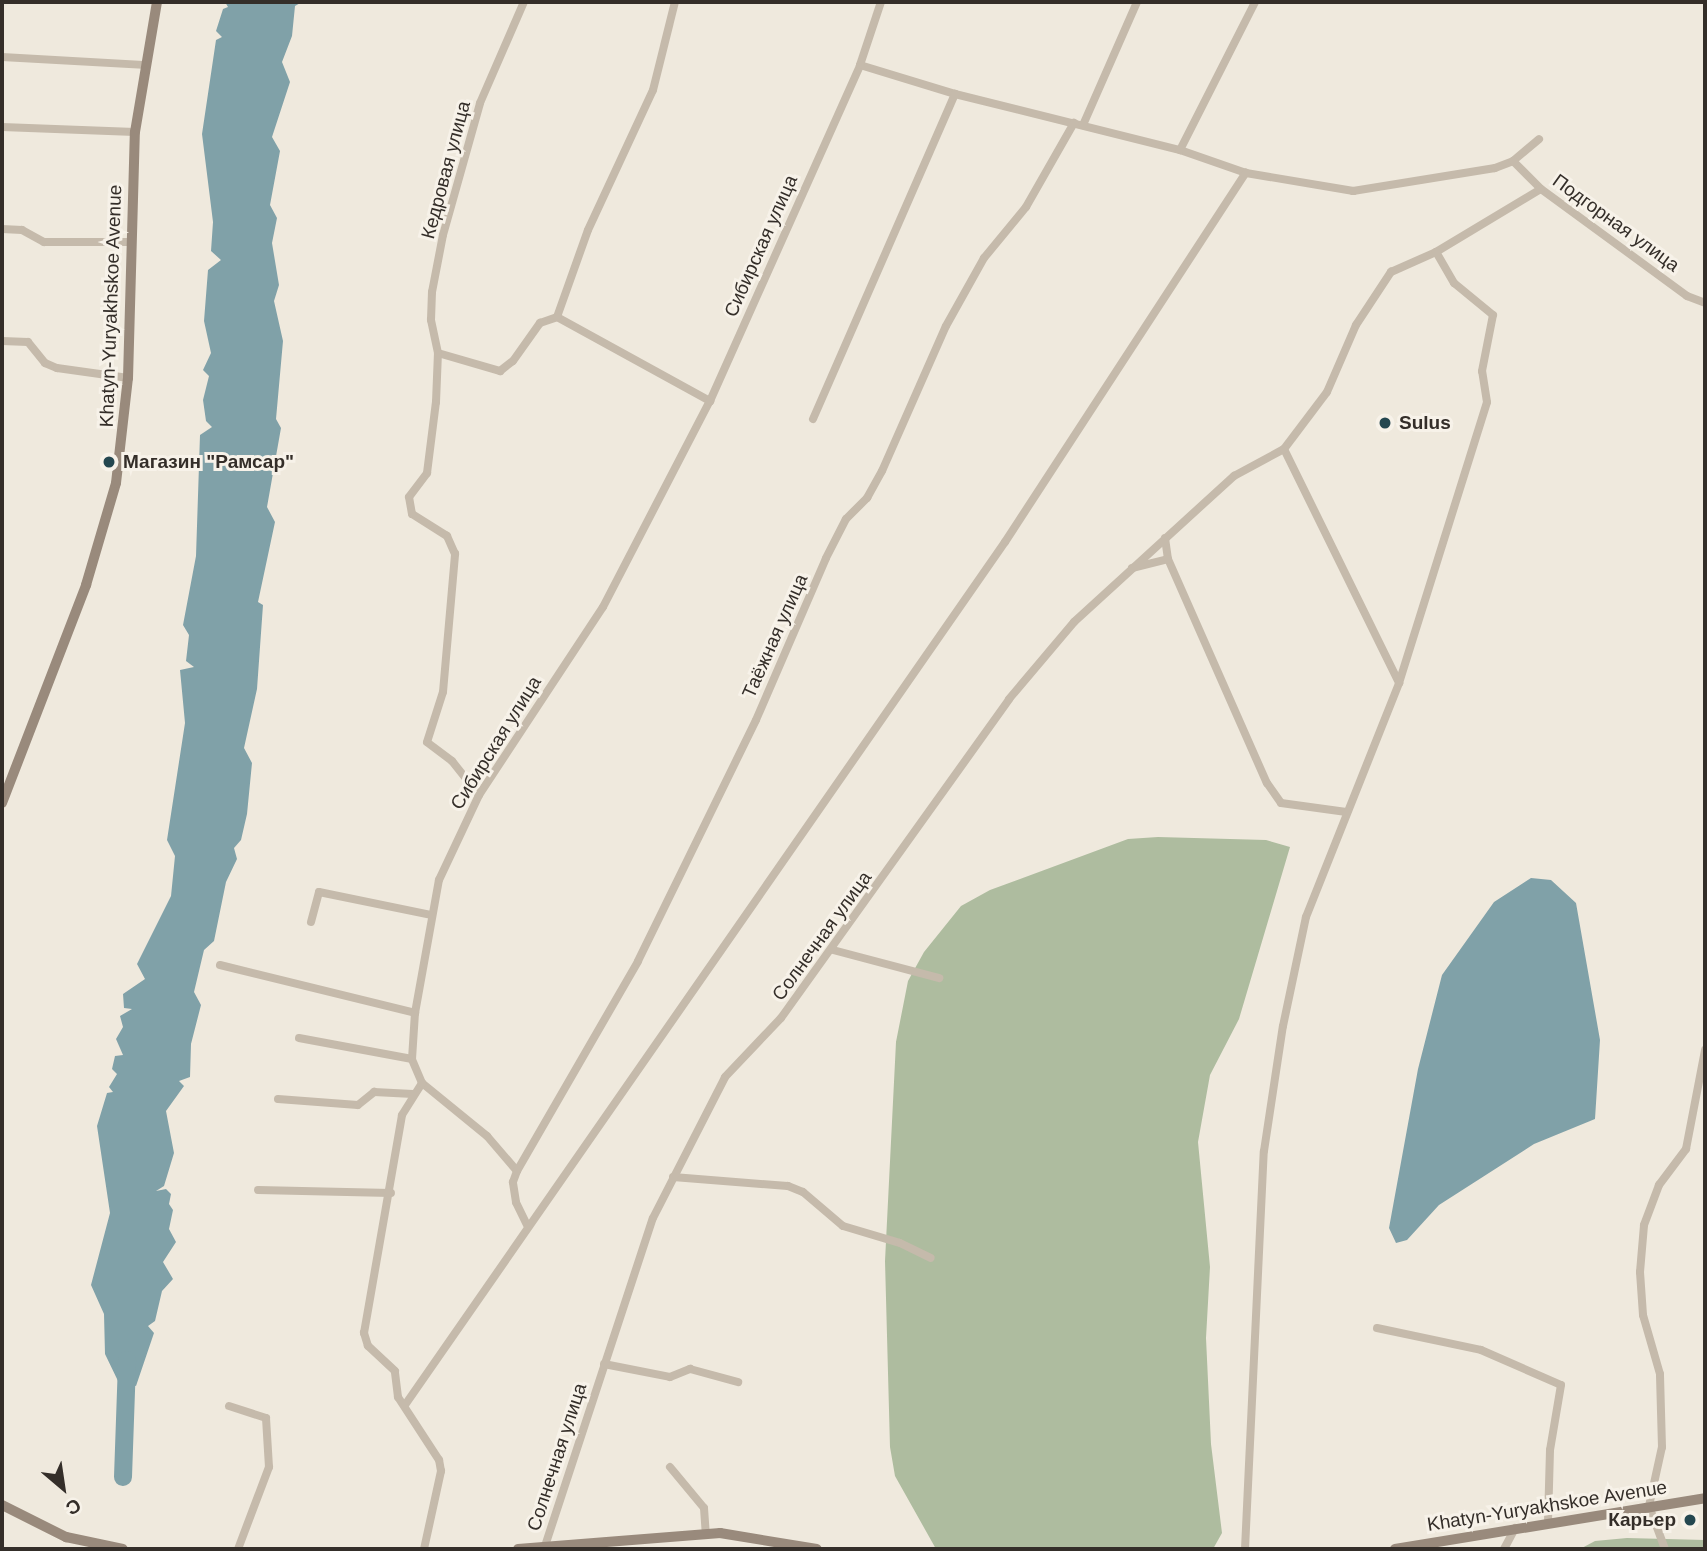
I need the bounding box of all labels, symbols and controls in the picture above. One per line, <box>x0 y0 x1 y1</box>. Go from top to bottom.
street label: Кедровая улица <box>417 99 475 241</box>
street label: Подгорная улица <box>1548 169 1684 277</box>
street label: Сибирская улица <box>719 171 803 321</box>
street label: Khatyn-Yuryakhskoe Avenue <box>95 184 127 428</box>
place label: Sulus <box>1399 412 1451 434</box>
marker: Sulus <box>1377 415 1393 431</box>
place label: Магазин "Рамсар" <box>123 451 294 473</box>
marker: Магазин "Рамсар" <box>101 454 117 470</box>
street label: Таёжная улица <box>737 570 813 702</box>
street label: Сибирская улица <box>446 672 546 814</box>
street label: Солнечная улица <box>767 867 877 1005</box>
street label: Солнечная улица <box>522 1380 592 1534</box>
north arrow <box>28 1453 98 1523</box>
street label: Khatyn-Yuryakhskoe Avenue <box>1425 1476 1669 1536</box>
text: С <box>62 1494 85 1519</box>
place label: Карьер <box>1608 1509 1676 1531</box>
marker: Карьер <box>1682 1512 1698 1528</box>

